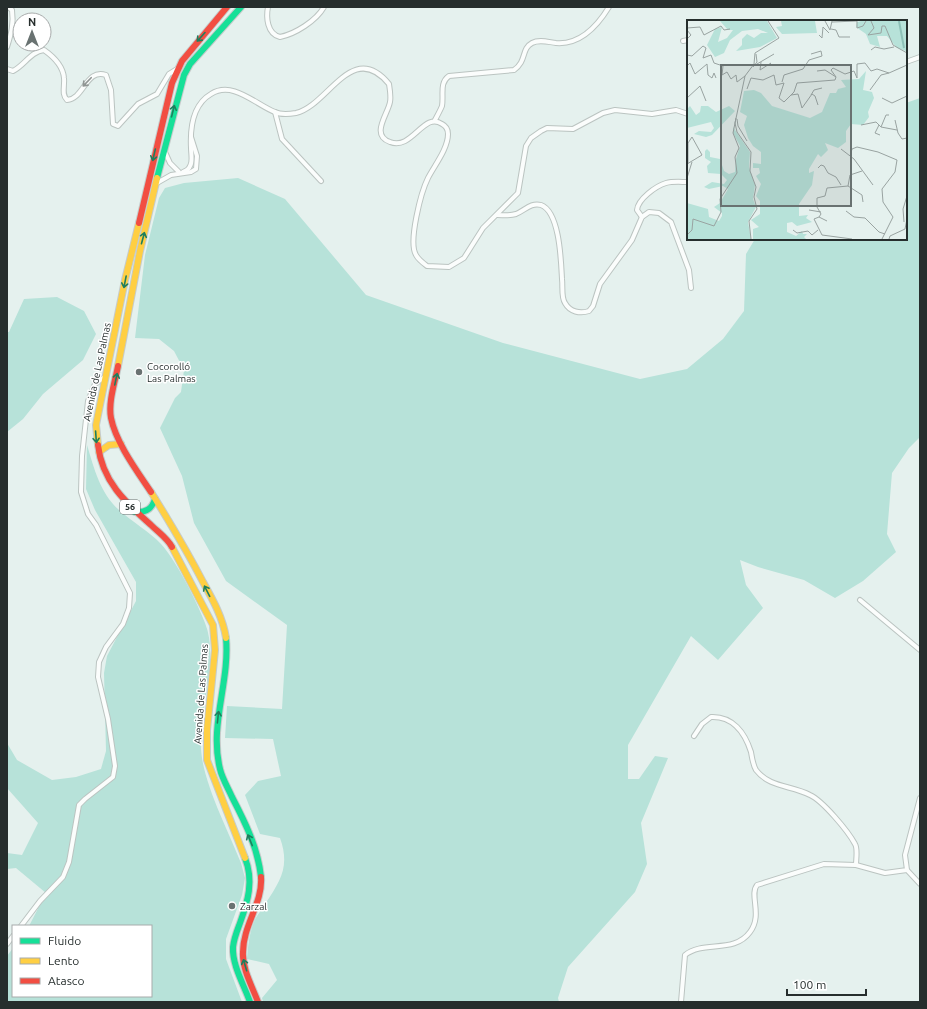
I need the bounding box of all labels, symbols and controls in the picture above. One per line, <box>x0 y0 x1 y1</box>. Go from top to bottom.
north arrow <box>12 12 52 52</box>
text: N <box>28 16 36 28</box>
inset map <box>687 20 907 240</box>
one-way arrow <box>197 32 206 42</box>
one-way arrow <box>82 77 92 87</box>
one-way arrow <box>170 105 178 118</box>
one-way arrow <box>150 149 158 162</box>
one-way arrow <box>140 232 147 245</box>
one-way arrow <box>121 275 129 288</box>
street label: Avenida de Las Palmas <box>81 322 113 422</box>
place label: Cocorolló Las Palmas <box>147 361 196 384</box>
marker: Cocorolló Las Palmas <box>134 367 144 377</box>
one-way arrow <box>112 373 120 386</box>
one-way arrow <box>93 430 100 443</box>
road number: 56 <box>120 500 140 514</box>
one-way arrow <box>203 585 211 597</box>
street label: Avenida de Las Palmas <box>192 644 210 744</box>
one-way arrow <box>215 710 222 723</box>
one-way arrow <box>246 834 254 846</box>
marker: Zarzal <box>227 901 237 911</box>
place label: Zarzal <box>240 901 267 912</box>
legend <box>12 925 152 997</box>
text: Fluido <box>48 934 81 947</box>
text: Lento <box>48 954 79 967</box>
one-way arrow <box>241 959 248 972</box>
scale bar <box>787 971 866 997</box>
text: Atasco <box>48 974 84 987</box>
text: 100 m <box>793 978 826 991</box>

